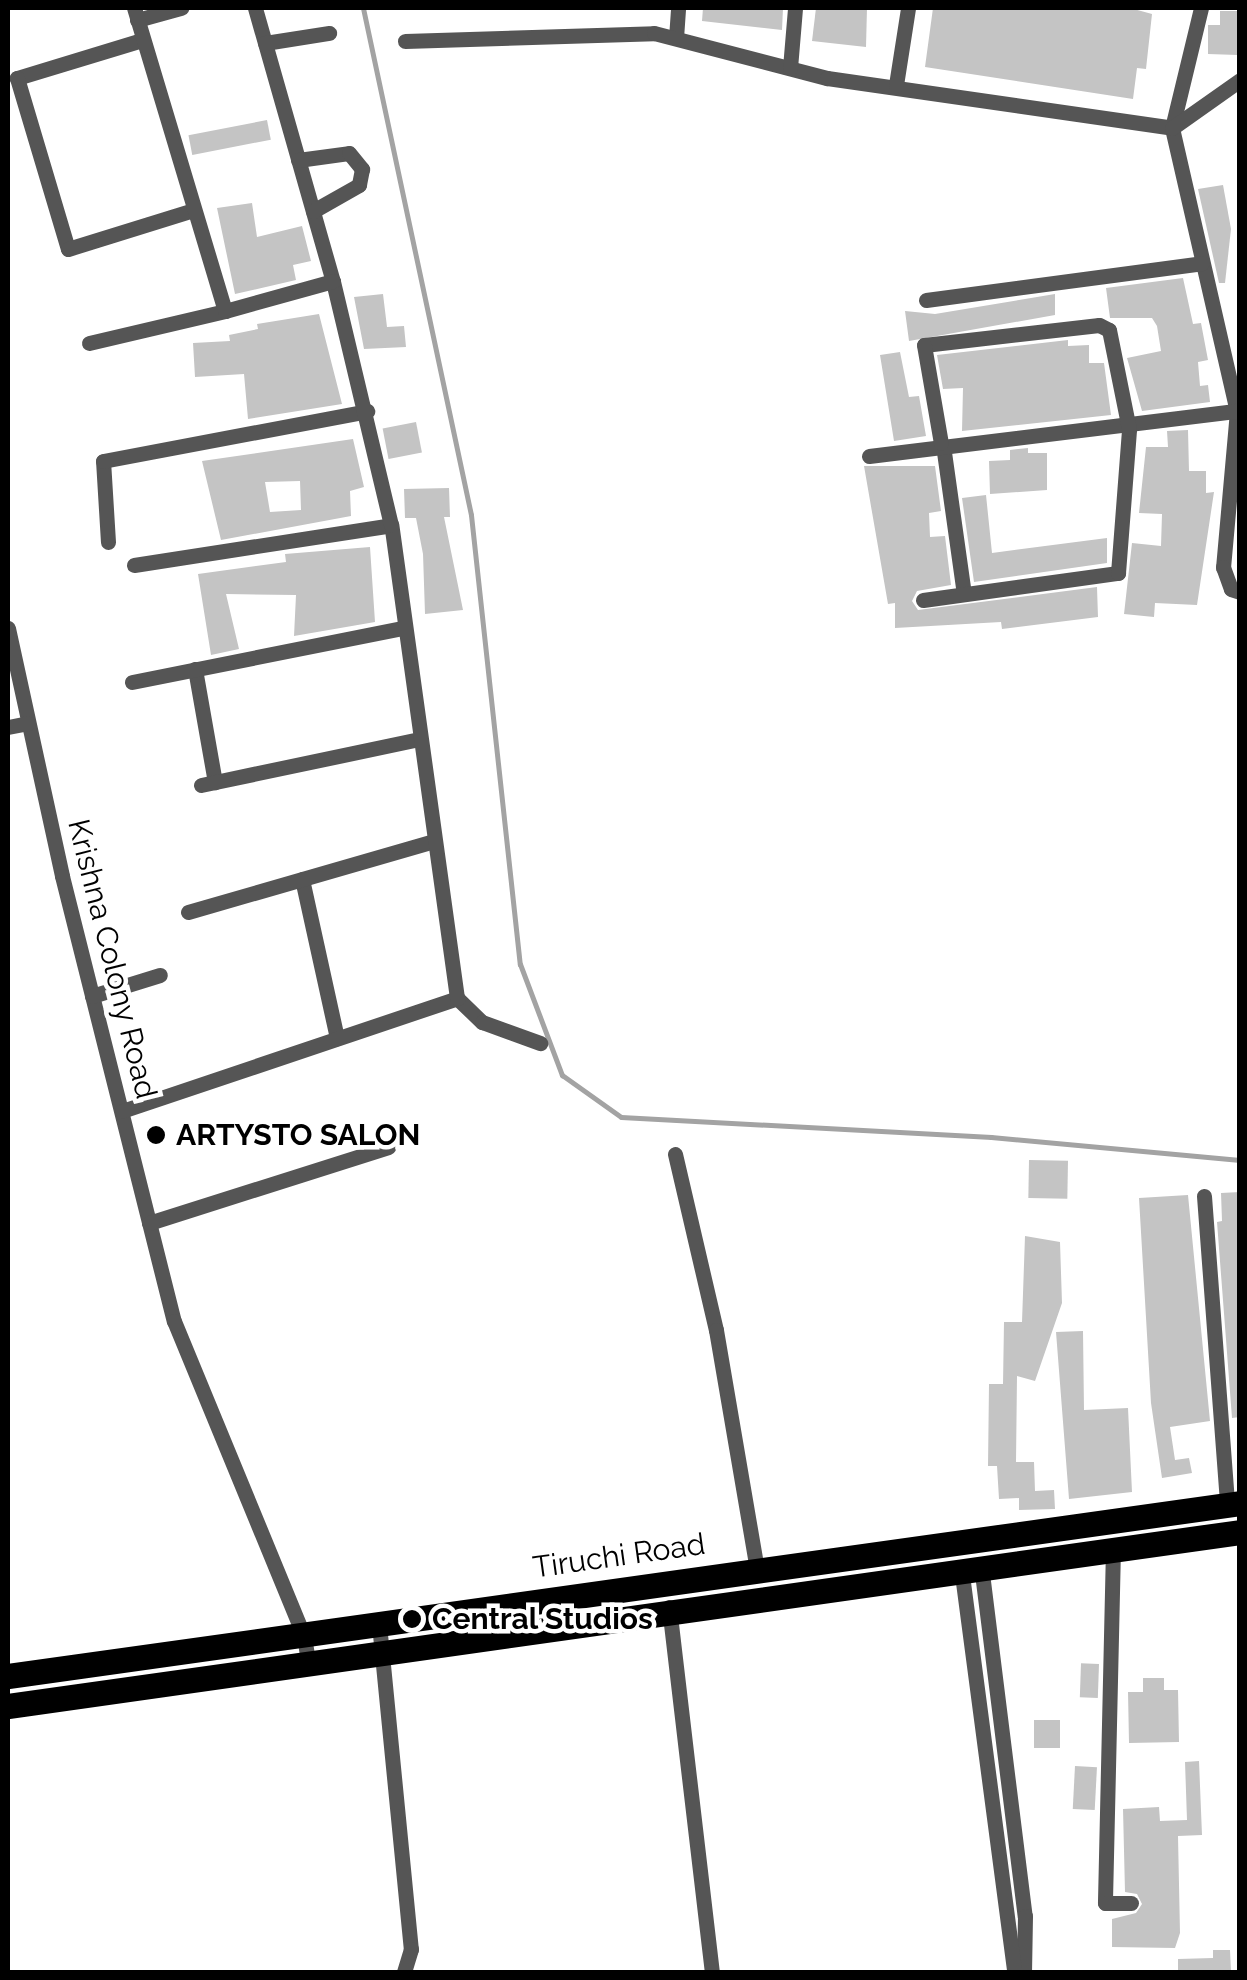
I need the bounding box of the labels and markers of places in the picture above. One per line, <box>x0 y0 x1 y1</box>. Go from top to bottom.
place label: ARTYSTO SALON <box>176 1117 420 1153</box>
marker: ARTYSTO SALON <box>145 1124 167 1146</box>
place label: Central Studios <box>432 1601 654 1637</box>
marker: Central Studios <box>401 1608 423 1630</box>

